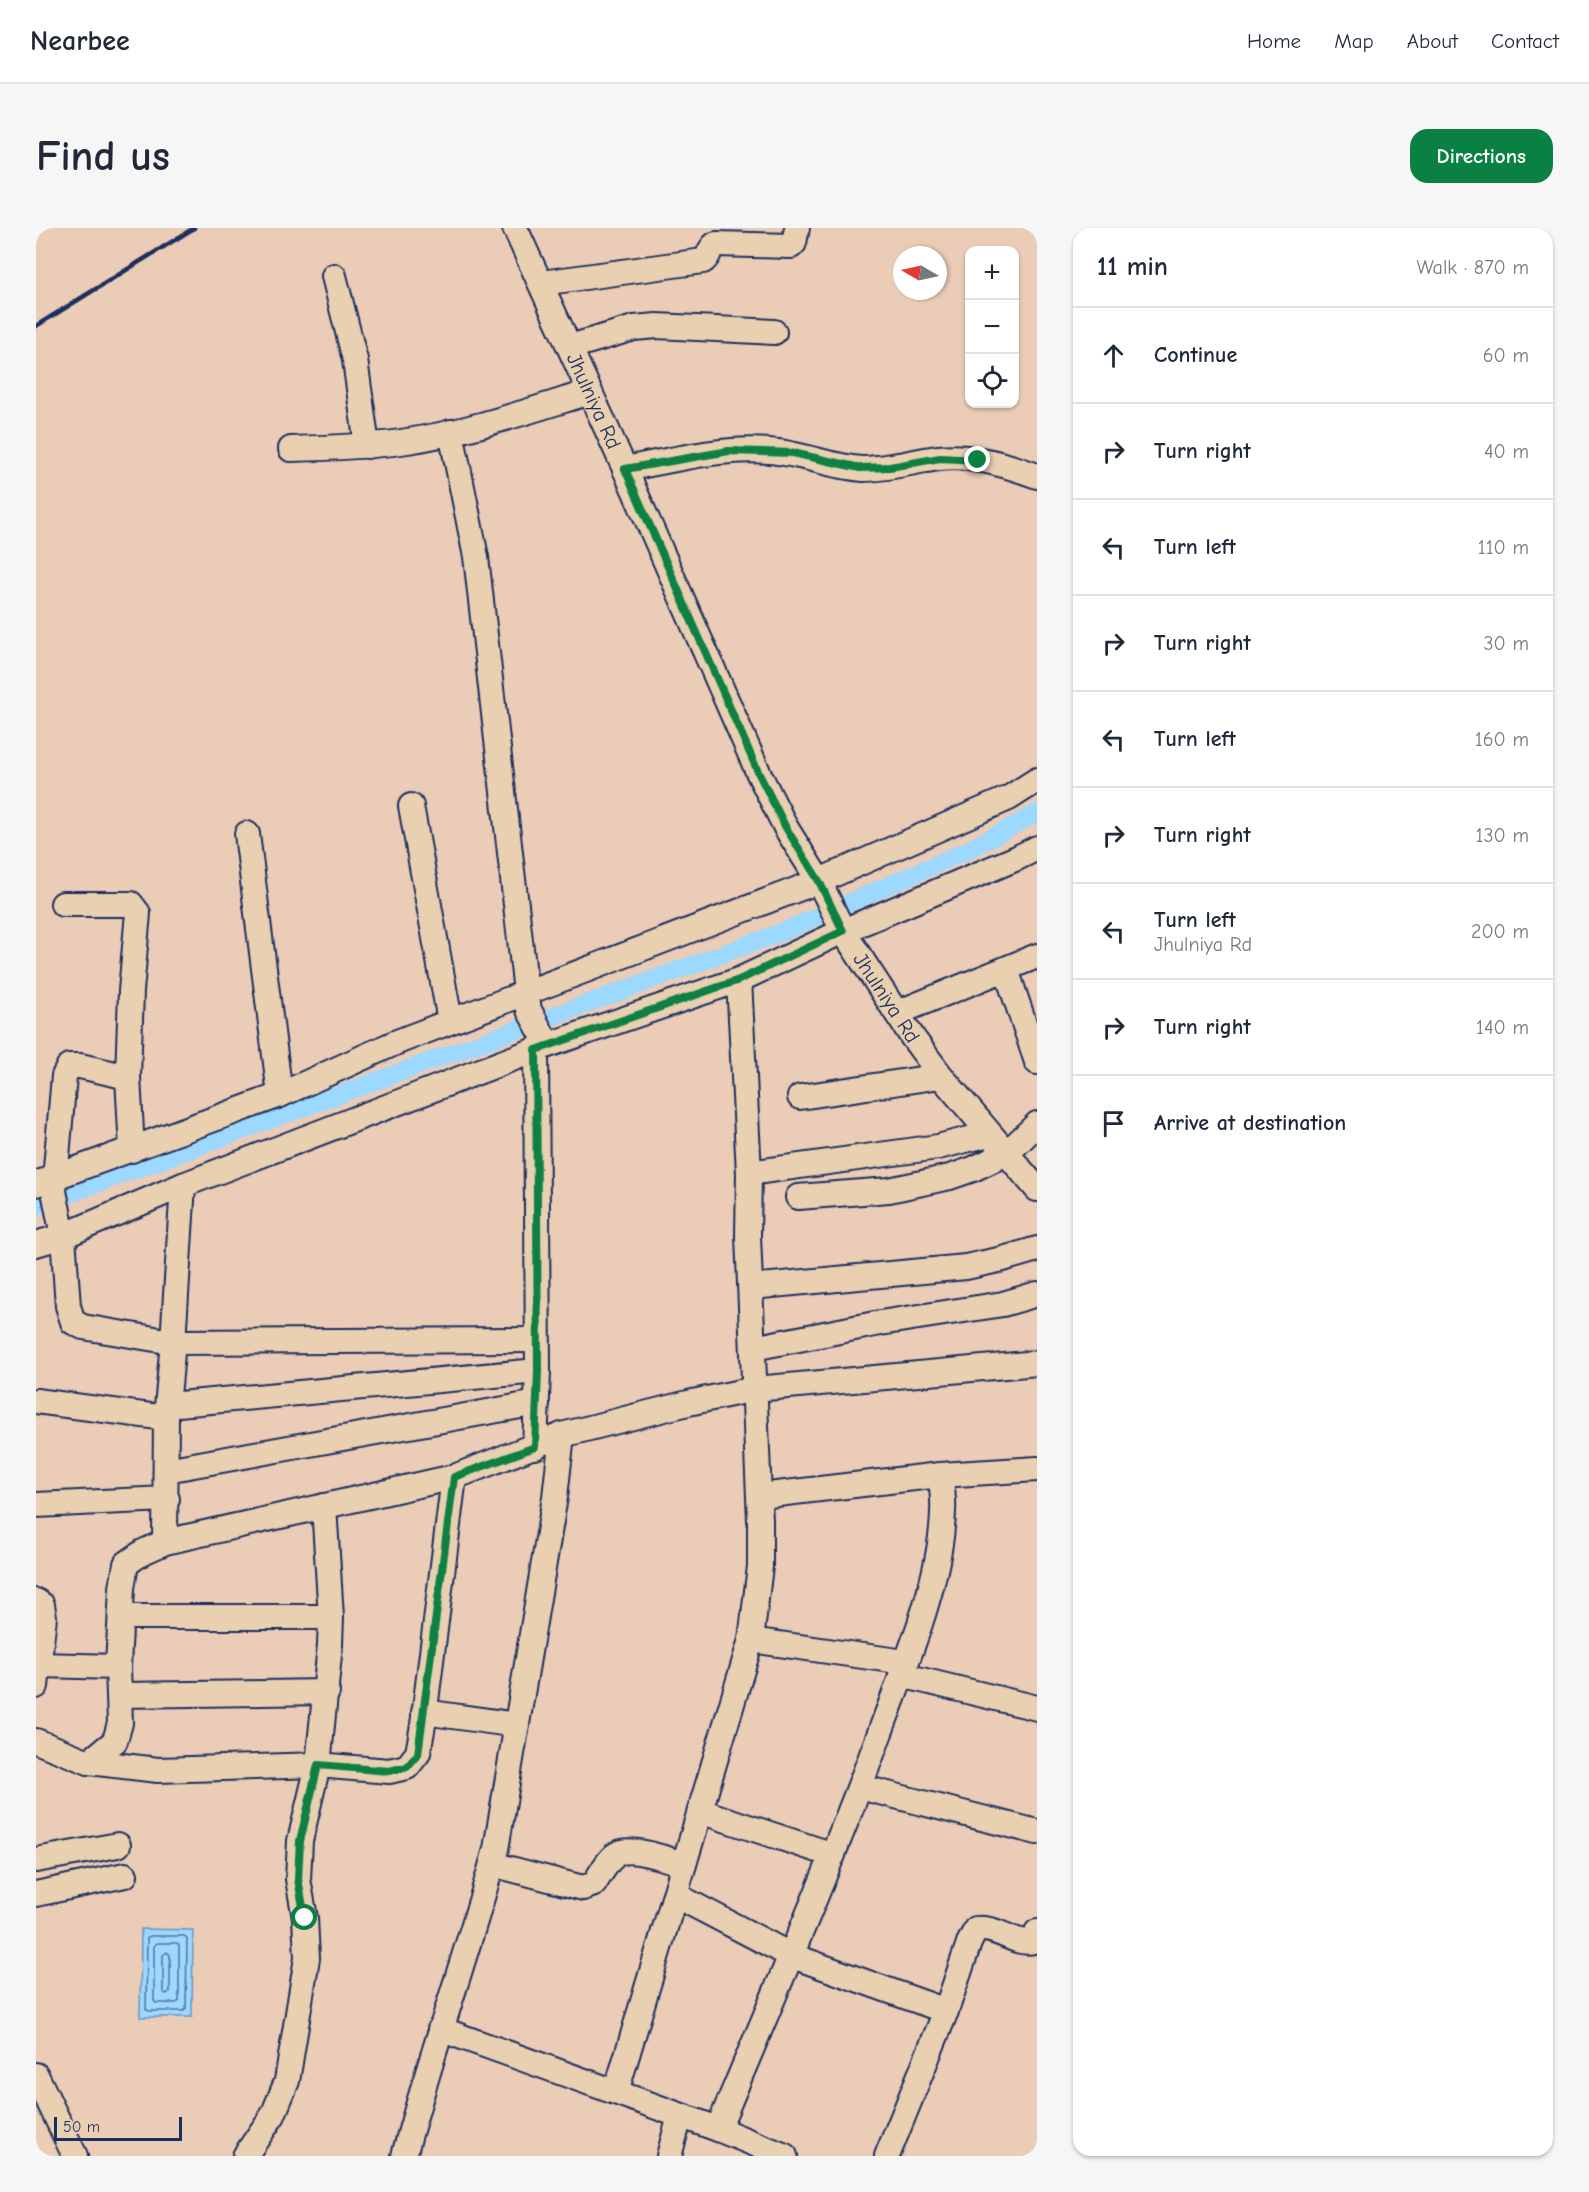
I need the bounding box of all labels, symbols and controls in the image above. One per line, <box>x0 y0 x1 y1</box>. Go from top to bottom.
text: Nearbee <box>30 25 130 57</box>
text: Home <box>1247 29 1301 53</box>
text: Map <box>1334 29 1374 53</box>
text: About <box>1407 29 1458 53</box>
text: Contact <box>1491 29 1559 53</box>
button: Directions <box>1410 129 1553 183</box>
text: Find us <box>36 132 170 181</box>
north arrow <box>893 246 947 300</box>
map controls <box>965 246 1019 408</box>
button: + <box>965 246 1019 300</box>
text: 11 min <box>1097 252 1168 282</box>
text: Walk · 870 m <box>1417 256 1529 279</box>
button: − <box>965 300 1019 354</box>
icon: ahead <box>1097 339 1130 372</box>
text: Continue <box>1154 342 1237 368</box>
text: 60 m <box>1483 344 1529 367</box>
street label: Jhulniya Rd <box>562 349 626 453</box>
button: locate <box>965 354 1019 408</box>
icon: right <box>1097 435 1130 468</box>
text: Turn right <box>1154 438 1251 464</box>
text: 40 m <box>1484 440 1529 463</box>
route end <box>964 446 990 472</box>
icon: left <box>1097 531 1130 564</box>
text: Turn left <box>1154 534 1236 560</box>
text: 110 m <box>1478 536 1529 559</box>
icon: right <box>1097 627 1130 660</box>
text: Turn right <box>1154 630 1251 656</box>
text: 30 m <box>1483 632 1529 655</box>
icon: left <box>1097 723 1130 756</box>
text: Turn left <box>1154 726 1236 752</box>
text: 160 m <box>1475 728 1529 751</box>
icon: right <box>1097 819 1130 852</box>
text: Turn right <box>1154 822 1251 848</box>
text: 130 m <box>1476 824 1529 847</box>
text: Turn left <box>1154 907 1236 933</box>
icon: left <box>1097 915 1130 948</box>
text: 200 m <box>1471 920 1529 943</box>
text: Jhulniya Rd <box>1154 933 1252 956</box>
street label: Jhulniya Rd <box>848 948 925 1047</box>
icon: right <box>1097 1011 1130 1044</box>
text: Turn right <box>1154 1014 1251 1040</box>
text: 140 m <box>1476 1016 1529 1039</box>
icon: arrive <box>1097 1107 1130 1140</box>
text: Arrive at destination <box>1154 1110 1346 1136</box>
route start <box>291 1904 317 1930</box>
scale bar <box>54 2114 182 2142</box>
text: 50 m <box>63 2118 100 2136</box>

